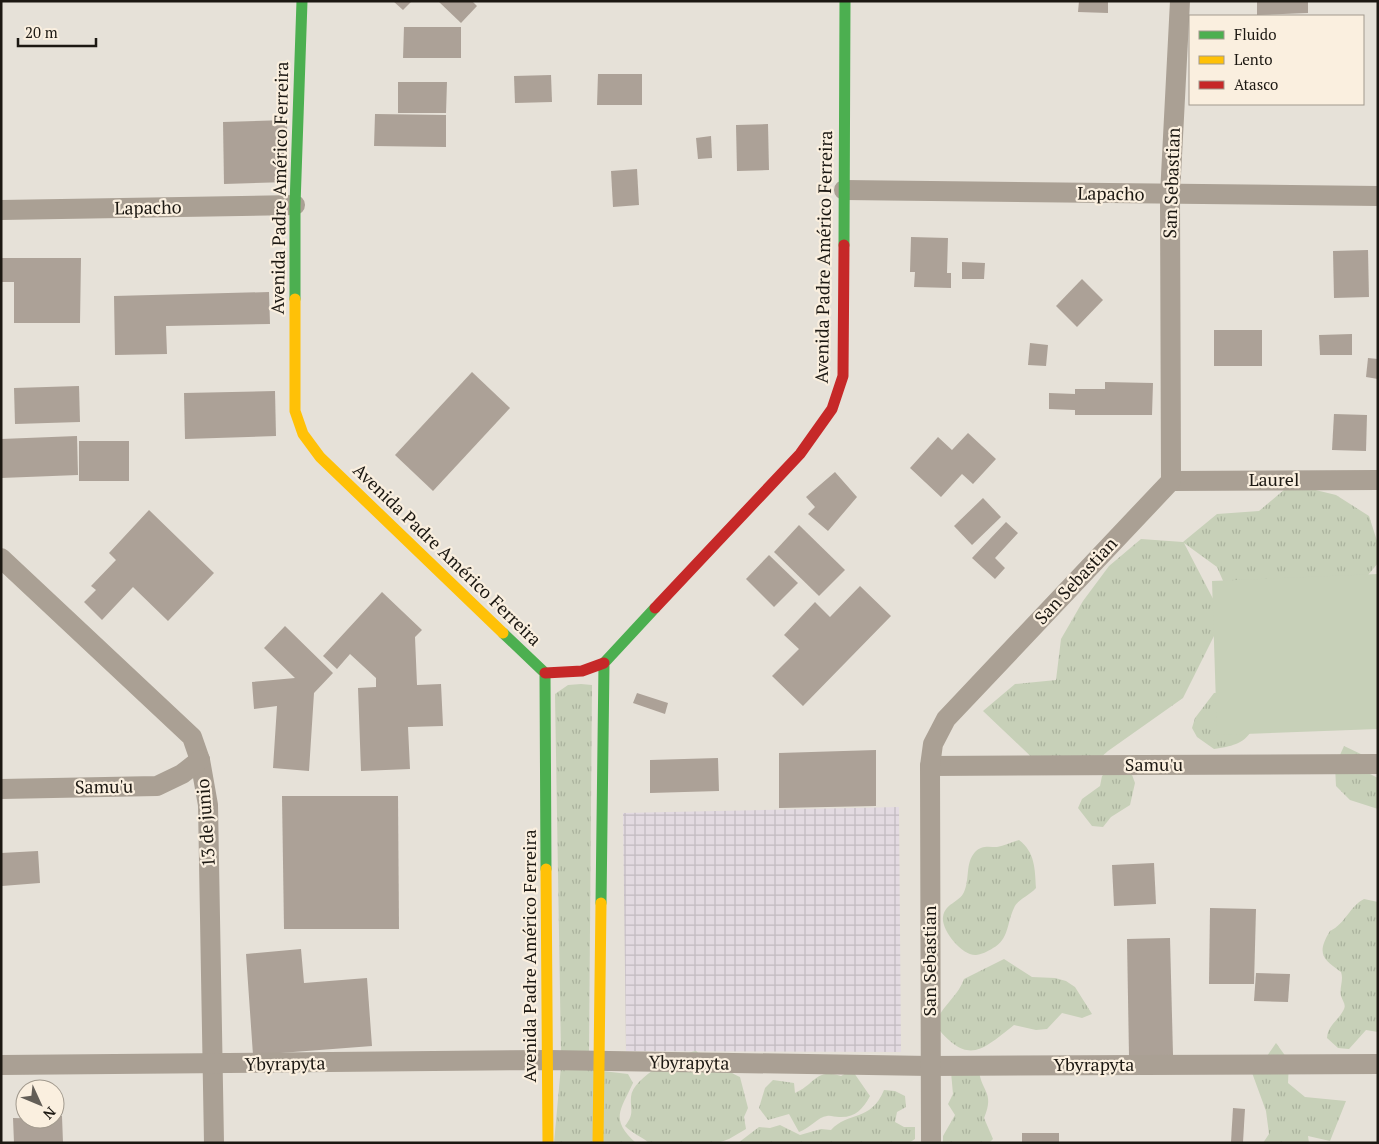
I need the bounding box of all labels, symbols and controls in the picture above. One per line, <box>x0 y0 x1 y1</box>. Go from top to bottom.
scale bar <box>18 15 95 47</box>
legend <box>1189 15 1364 105</box>
text: 20 m <box>25 22 58 42</box>
text: Fluido <box>1234 24 1276 44</box>
text: Lento <box>1234 49 1273 69</box>
street label: Avenida Padre Américo Ferreira <box>265 61 293 315</box>
text: Atasco <box>1234 74 1278 94</box>
street label: San Sebastian <box>1157 127 1185 239</box>
street label: Avenida Padre Américo Ferreira <box>809 130 837 384</box>
street label: Lapacho <box>1077 180 1145 206</box>
street label: Lapacho <box>114 194 182 220</box>
street label: Avenida Padre Américo Ferreira <box>348 458 547 651</box>
street label: Laurel <box>1249 467 1299 491</box>
street label: San Sebastian <box>1029 531 1122 629</box>
street label: Samu'u <box>1125 752 1183 776</box>
street label: Samu'u <box>75 773 133 799</box>
street label: 13 de junio <box>190 778 220 868</box>
street label: Avenida Padre Américo Ferreira <box>517 830 541 1082</box>
street label: San Sebastian <box>917 905 941 1017</box>
street label: Ybyrapyta <box>648 1049 730 1075</box>
street label: Ybyrapyta <box>244 1050 326 1076</box>
street label: Ybyrapyta <box>1054 1052 1134 1076</box>
north arrow <box>15 1079 65 1129</box>
text: N <box>39 1103 60 1124</box>

